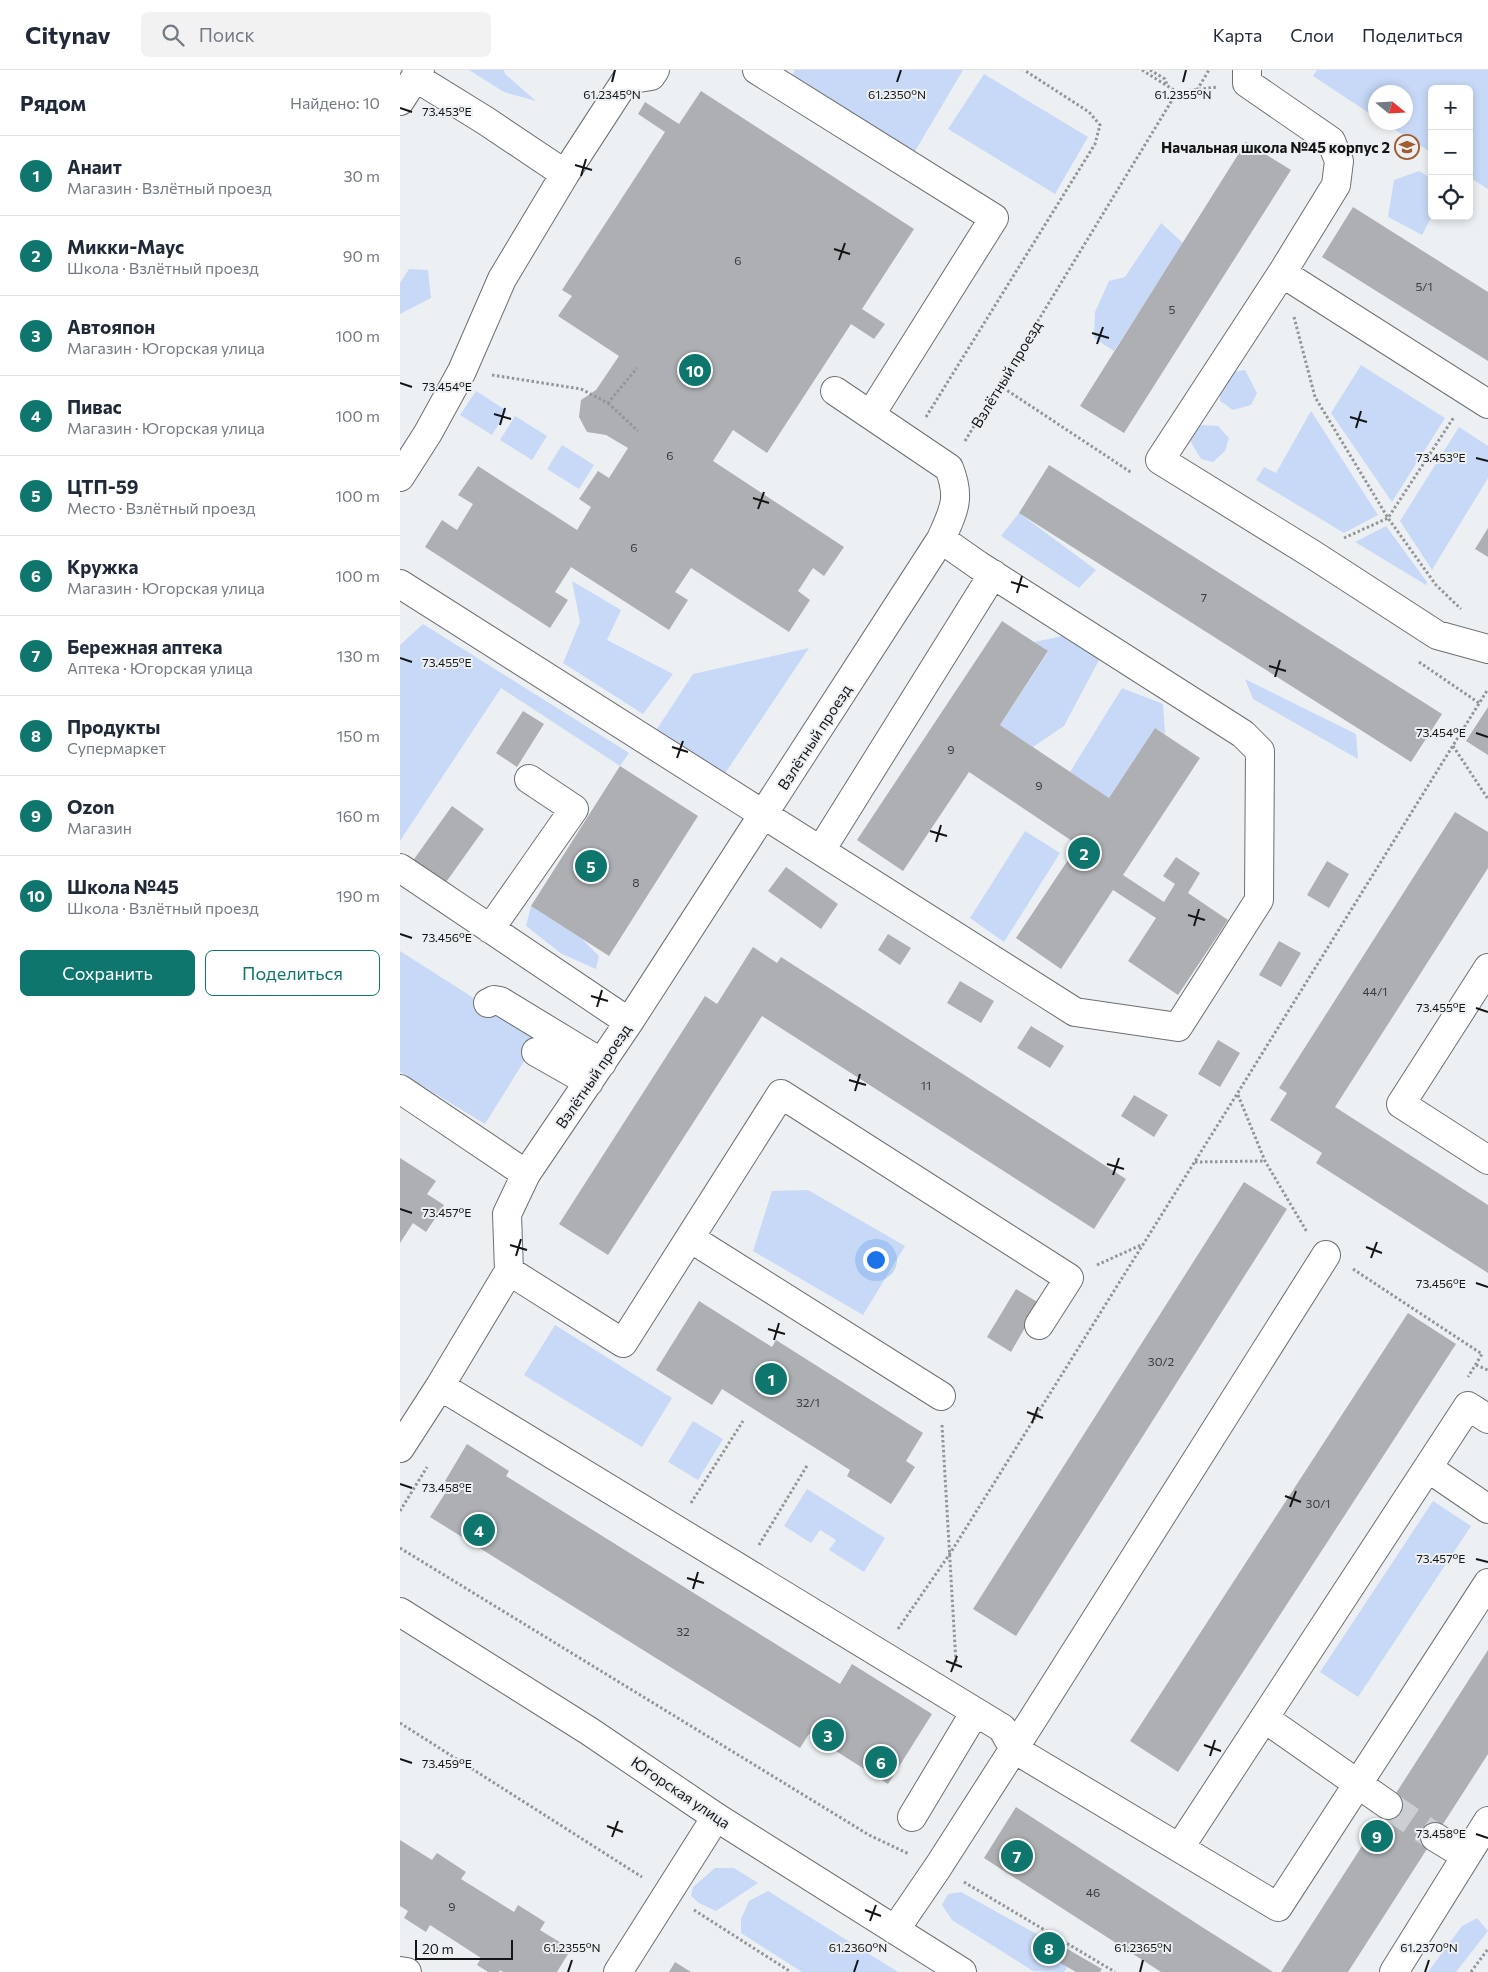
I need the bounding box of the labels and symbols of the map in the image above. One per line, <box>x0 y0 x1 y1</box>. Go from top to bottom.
north arrow <box>1368 85 1413 130</box>
text: 61.2345°N <box>583 87 641 101</box>
text: 61.2350°N <box>868 87 926 101</box>
text: 61.2355°N <box>1154 87 1212 101</box>
text: 73.453°E <box>422 104 472 118</box>
school or university icon: Начальная школа №45 корпус 2 <box>1394 134 1420 160</box>
place label: Начальная школа №45 корпус 2 <box>1161 138 1390 156</box>
house number: 6 <box>734 253 742 267</box>
house number: 5/1 <box>1415 279 1433 293</box>
house number: 5 <box>1169 302 1176 316</box>
street label: Взлётный проезд <box>967 317 1045 431</box>
pin: 10 <box>679 351 711 389</box>
text: 73.454°E <box>422 379 472 393</box>
house number: 6 <box>666 448 674 462</box>
text: 73.453°E <box>1416 450 1466 464</box>
house number: 6 <box>630 540 638 554</box>
house number: 7 <box>1201 590 1207 604</box>
text: 73.455°E <box>422 655 472 669</box>
street label: Взлётный проезд <box>773 681 855 793</box>
text: 73.454°E <box>1416 725 1466 739</box>
house number: 9 <box>947 742 955 756</box>
house number: 9 <box>1035 778 1043 792</box>
pin: 2 <box>1068 834 1100 872</box>
pin: 5 <box>575 847 607 885</box>
house number: 8 <box>632 875 640 889</box>
text: 73.456°E <box>422 930 472 944</box>
house number: 44/1 <box>1363 984 1387 998</box>
text: 73.455°E <box>1416 1000 1466 1014</box>
street label: Взлётный проезд <box>552 1020 635 1131</box>
house number: 11 <box>921 1078 931 1092</box>
text: 73.457°E <box>423 1205 471 1219</box>
your location <box>863 1247 889 1273</box>
text: 73.456°E <box>1416 1276 1466 1290</box>
house number: 30/2 <box>1148 1354 1175 1368</box>
pin: 1 <box>755 1360 787 1398</box>
house number: 32/1 <box>796 1395 820 1409</box>
text: 73.458°E <box>422 1480 472 1494</box>
house number: 30/1 <box>1306 1496 1330 1510</box>
pin: 4 <box>463 1511 495 1549</box>
text: 73.457°E <box>1417 1551 1465 1565</box>
house number: 32 <box>676 1624 690 1638</box>
pin: 3 <box>812 1716 844 1754</box>
pin: 6 <box>865 1743 897 1781</box>
street label: Югорская улица <box>628 1752 734 1832</box>
text: 73.459°E <box>422 1756 472 1770</box>
pin: 9 <box>1361 1817 1393 1855</box>
text: 73.458°E <box>1416 1826 1466 1840</box>
pin: 7 <box>1001 1837 1033 1875</box>
house number: 46 <box>1086 1885 1100 1899</box>
house number: 9 <box>448 1899 456 1913</box>
pin: 8 <box>1033 1929 1065 1967</box>
scale bar <box>415 1937 512 1960</box>
text: 61.2355°N <box>543 1940 601 1954</box>
text: 61.2360°N <box>829 1940 887 1954</box>
text: 61.2365°N <box>1114 1940 1172 1954</box>
text: 61.2370°N <box>1400 1940 1458 1954</box>

